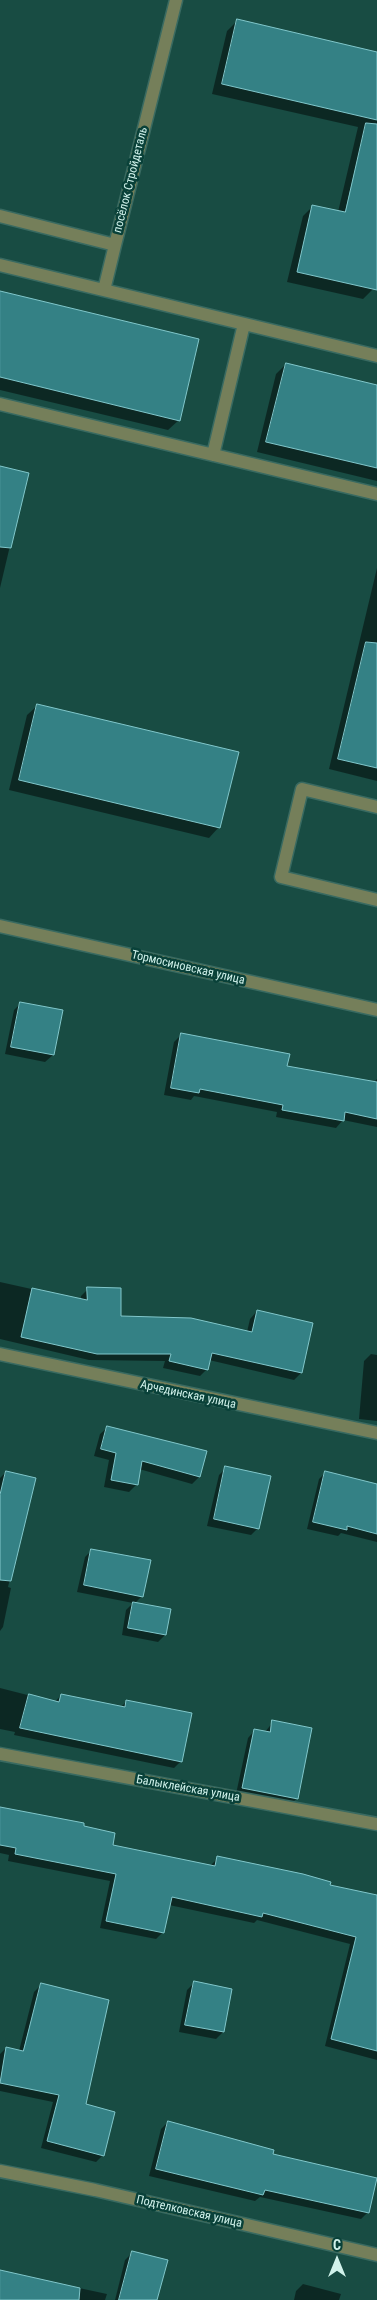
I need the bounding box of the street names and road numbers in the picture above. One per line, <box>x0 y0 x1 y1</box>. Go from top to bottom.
street label: посёлок Стройдеталь <box>111 126 151 234</box>
street label: Тормосиновская улица <box>130 948 246 988</box>
street label: Арчединская улица <box>139 1378 237 1412</box>
street label: Балыклейская улица <box>135 1773 241 1805</box>
street label: Подтелковская улица <box>135 2193 243 2231</box>

